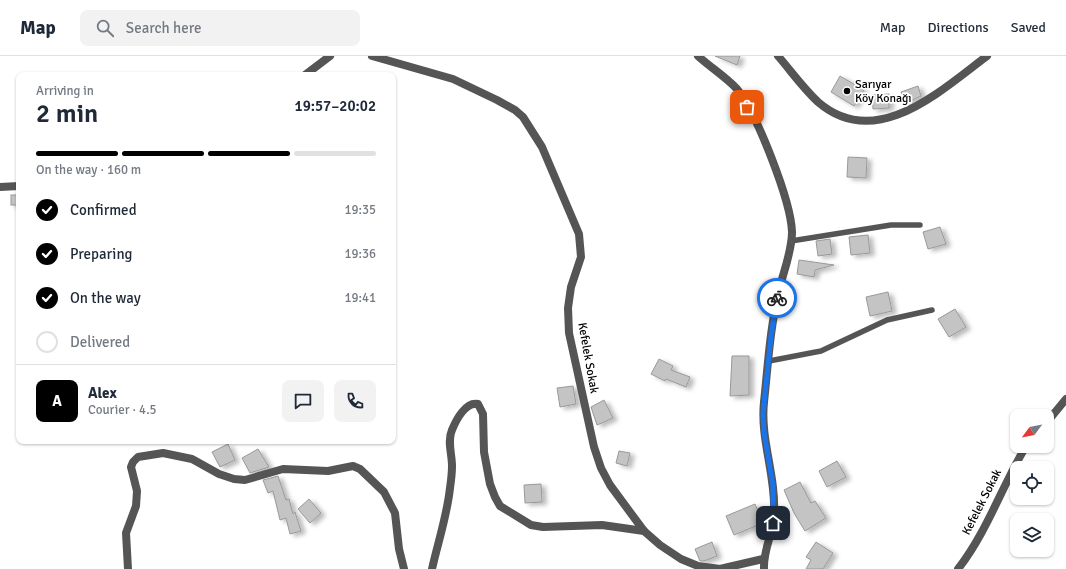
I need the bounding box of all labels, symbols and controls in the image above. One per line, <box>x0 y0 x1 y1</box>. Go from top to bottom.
search box <box>80 10 360 46</box>
text: Map <box>20 16 56 40</box>
icon: search <box>94 17 116 39</box>
text: Search here <box>126 19 201 37</box>
text: Map <box>880 19 906 36</box>
text: Directions <box>928 19 989 36</box>
text: Saved <box>1011 19 1046 36</box>
place label: Sarıyar Köy Konağı <box>855 77 912 106</box>
text: Arriving in <box>36 83 94 99</box>
marker: Sarıyar Köy Konağı <box>842 86 852 96</box>
pin <box>730 90 764 124</box>
icon: bag <box>736 96 758 118</box>
text: 19:57–20:02 <box>295 97 376 115</box>
text: 2 min <box>36 98 98 130</box>
text: On the way · 160 m <box>36 162 141 178</box>
icon: check <box>36 199 58 221</box>
text: Confirmed <box>70 201 137 219</box>
text: 19:35 <box>344 202 376 218</box>
icon: check <box>36 243 58 265</box>
text: Preparing <box>70 245 133 263</box>
text: 19:36 <box>344 246 376 262</box>
courier <box>757 278 797 318</box>
icon: check <box>36 287 58 309</box>
icon: bike <box>766 287 788 309</box>
text: On the way <box>70 289 141 307</box>
text: 19:41 <box>344 290 376 306</box>
street label: Kefelek Sokak <box>574 321 602 395</box>
text: Delivered <box>70 333 130 351</box>
button: chat <box>282 380 324 422</box>
button: phone <box>334 380 376 422</box>
text: Alex <box>88 384 117 402</box>
text: A <box>52 392 62 410</box>
text: Courier · 4.5 <box>88 402 157 418</box>
north arrow <box>1010 409 1054 453</box>
map controls <box>1010 409 1054 557</box>
button: locate <box>1010 461 1054 505</box>
street label: Kefelek Sokak <box>959 467 1005 537</box>
pin <box>756 506 790 540</box>
icon: home <box>762 512 784 534</box>
button: layers <box>1010 513 1054 557</box>

